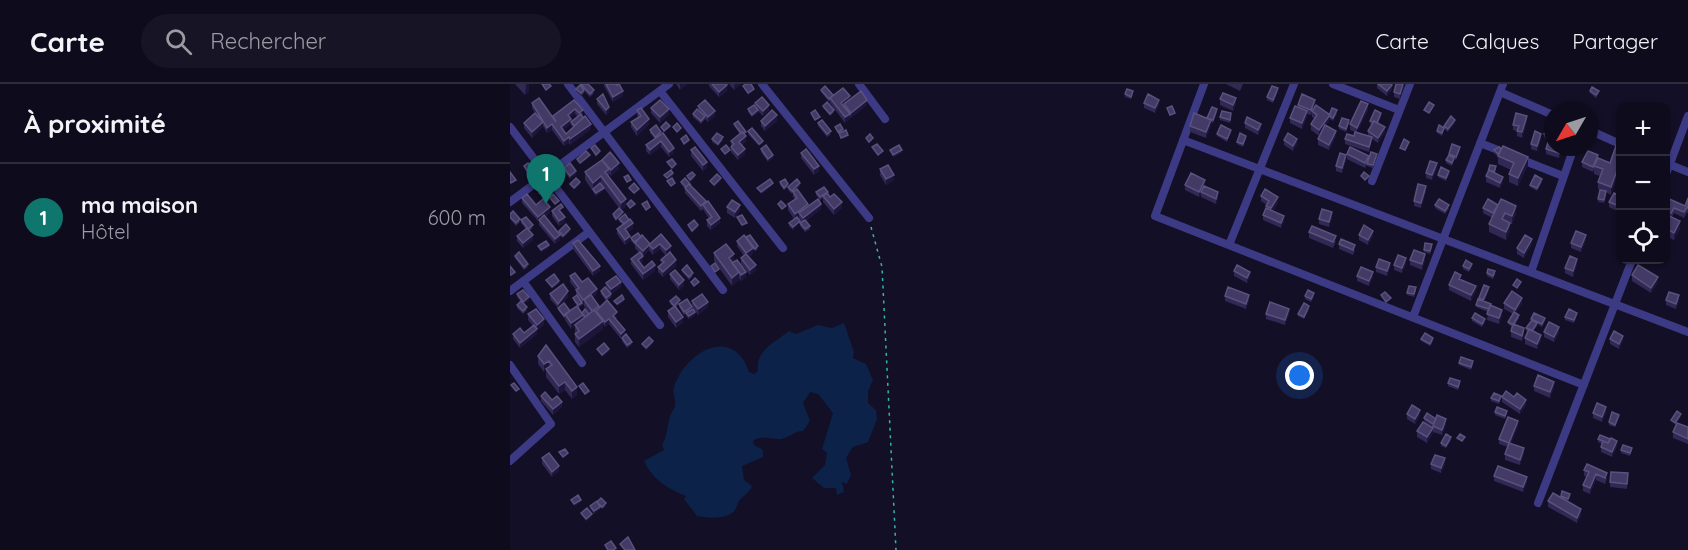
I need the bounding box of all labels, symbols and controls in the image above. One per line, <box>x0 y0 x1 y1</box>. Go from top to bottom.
search box <box>141 14 561 68</box>
text: Carte <box>30 24 105 59</box>
icon: search <box>162 25 195 58</box>
text: Rechercher <box>210 27 326 55</box>
text: Carte <box>1375 28 1429 54</box>
text: Calques <box>1462 28 1539 54</box>
text: Partager <box>1572 28 1658 54</box>
north arrow <box>1544 102 1598 156</box>
map controls <box>1616 102 1670 264</box>
button: + <box>1616 102 1670 156</box>
text: À proximité <box>24 107 166 140</box>
pin: 1 <box>526 154 566 204</box>
button: − <box>1616 156 1670 210</box>
text: ma maison <box>81 191 198 219</box>
text: 1 <box>40 205 47 230</box>
text: 600 m <box>428 205 486 230</box>
button: locate <box>1616 210 1670 264</box>
text: Hôtel <box>81 219 130 244</box>
your location <box>1285 361 1314 390</box>

